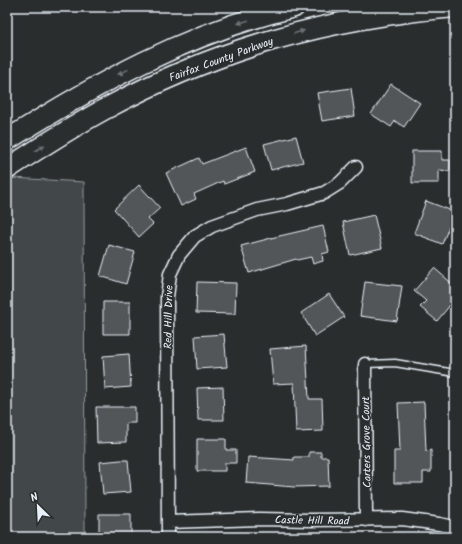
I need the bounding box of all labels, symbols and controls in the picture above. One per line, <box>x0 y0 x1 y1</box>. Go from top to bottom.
one-way arrow <box>237 19 249 25</box>
one-way arrow <box>293 28 305 34</box>
street label: Fairfax County Parkway <box>167 32 277 87</box>
one-way arrow <box>117 69 129 75</box>
one-way arrow <box>35 144 45 152</box>
street label: Red Hill Drive <box>159 285 179 349</box>
street label: Carters Grove Court <box>357 395 377 488</box>
north arrow <box>18 486 58 526</box>
text: N <box>28 488 41 507</box>
street label: Castle Hill Road <box>275 511 350 531</box>

